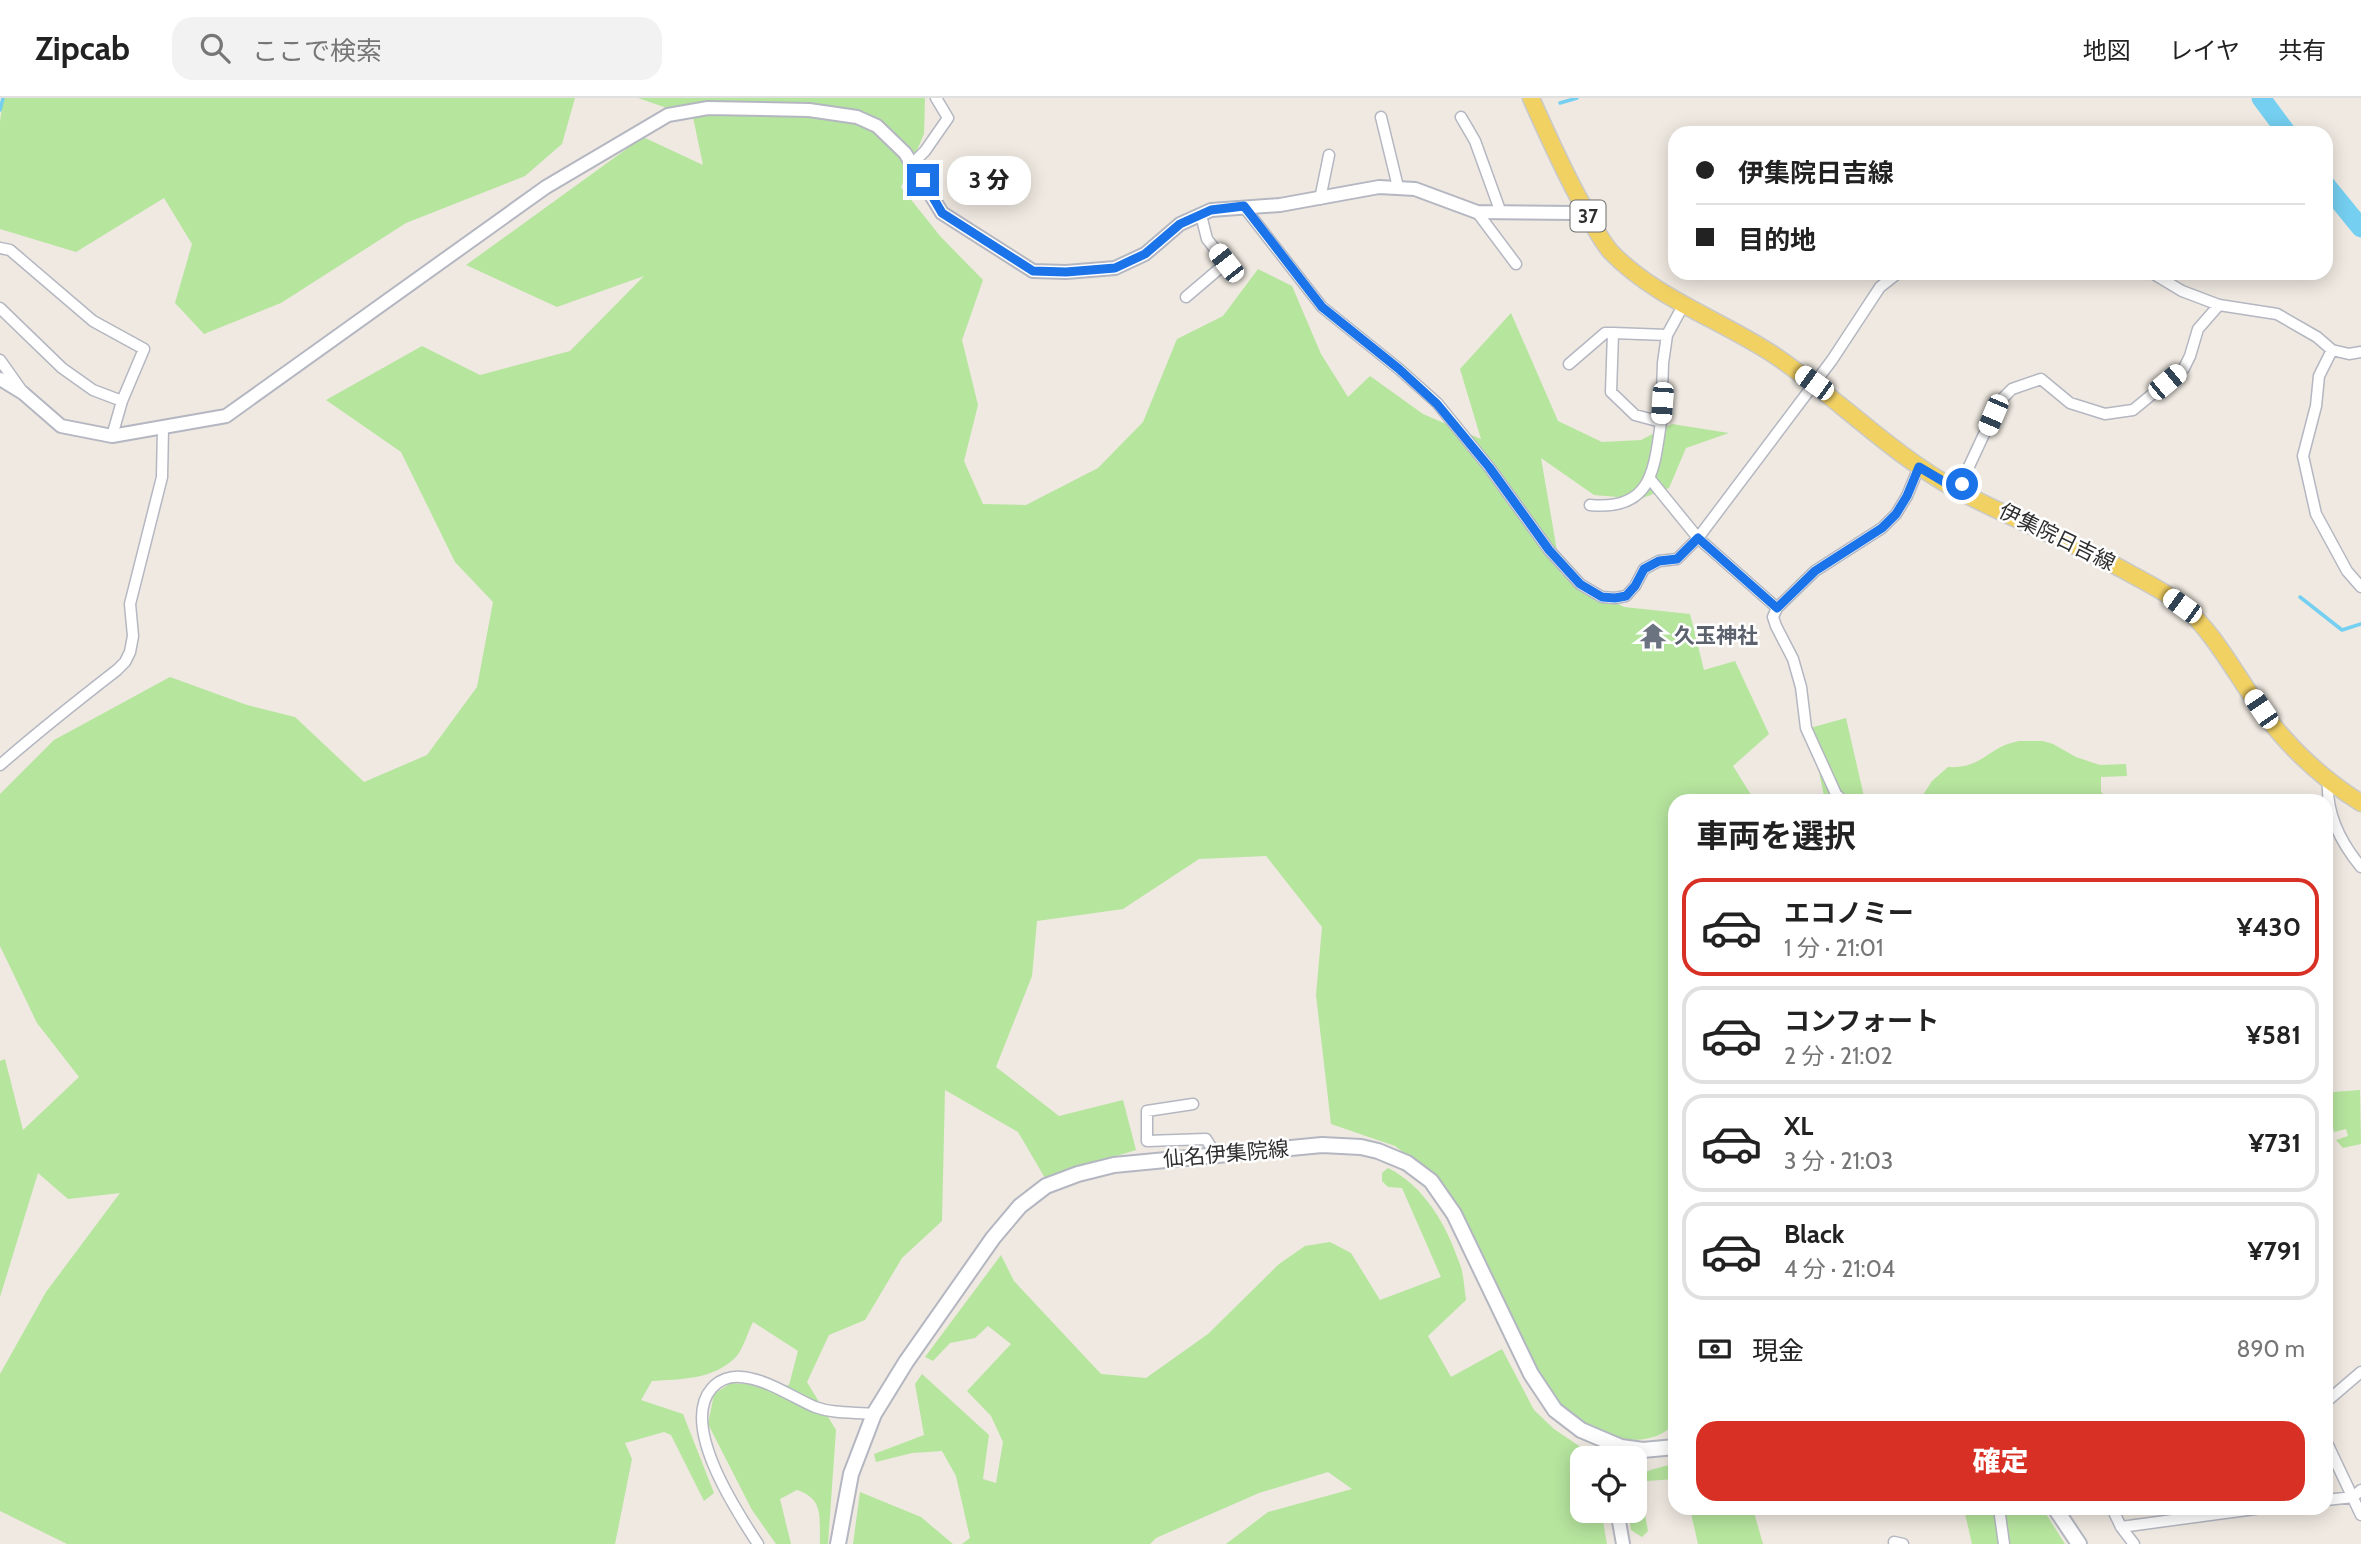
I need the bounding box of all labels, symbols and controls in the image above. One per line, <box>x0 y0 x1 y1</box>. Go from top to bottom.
search box <box>172 17 662 80</box>
text: Zipcab <box>35 28 130 68</box>
icon: search <box>196 29 234 67</box>
text: ここで検索 <box>252 35 382 67</box>
text: 地図 <box>2083 36 2131 65</box>
text: レイヤ <box>2169 36 2240 65</box>
text: 共有 <box>2278 36 2326 65</box>
callout: 3 分 <box>948 155 1032 204</box>
text: 伊集院日吉線 <box>1738 157 1894 189</box>
route end <box>907 164 939 196</box>
text: 3 分 <box>969 166 1009 194</box>
road number: 37 <box>1570 200 1606 232</box>
text: 目的地 <box>1738 224 1816 256</box>
car <box>1205 240 1248 286</box>
car <box>2145 360 2190 404</box>
car <box>1791 362 1838 404</box>
car <box>1651 381 1674 425</box>
car <box>1976 392 2011 438</box>
route start <box>1946 468 1978 500</box>
street label: 伊集院日吉線 <box>1995 498 2119 575</box>
car <box>2159 585 2206 627</box>
temple icon: 久玉神社 <box>1638 621 1668 651</box>
place label: 久玉神社 <box>1674 623 1758 648</box>
car <box>2241 686 2282 732</box>
text: 車両を選択 <box>1696 816 1856 855</box>
icon: car <box>1700 896 1763 959</box>
text: エコノミー <box>1784 897 1914 929</box>
text: ¥430 <box>2237 911 2301 943</box>
text: 1 分 · 21:01 <box>1784 934 1883 962</box>
icon: car <box>1700 1004 1763 1067</box>
text: コンフォート <box>1784 1005 1939 1037</box>
text: ¥581 <box>2246 1019 2301 1051</box>
text: 2 分 · 21:02 <box>1784 1042 1893 1070</box>
text: XL <box>1784 1110 1813 1142</box>
icon: car <box>1700 1112 1763 1175</box>
text: ¥731 <box>2248 1127 2301 1159</box>
street label: 仙名伊集院線 <box>1162 1136 1290 1171</box>
text: 3 分 · 21:03 <box>1784 1147 1893 1175</box>
text: Black <box>1784 1218 1844 1250</box>
icon: car <box>1700 1220 1763 1283</box>
text: ¥791 <box>2248 1235 2301 1267</box>
text: 4 分 · 21:04 <box>1784 1255 1895 1283</box>
icon: cash <box>1696 1330 1734 1368</box>
text: 現金 <box>1752 1335 1804 1367</box>
text: 890 m <box>2237 1335 2305 1363</box>
button: 確定 <box>1696 1421 2305 1501</box>
map controls <box>1570 1446 1647 1523</box>
button: locate <box>1570 1446 1647 1523</box>

